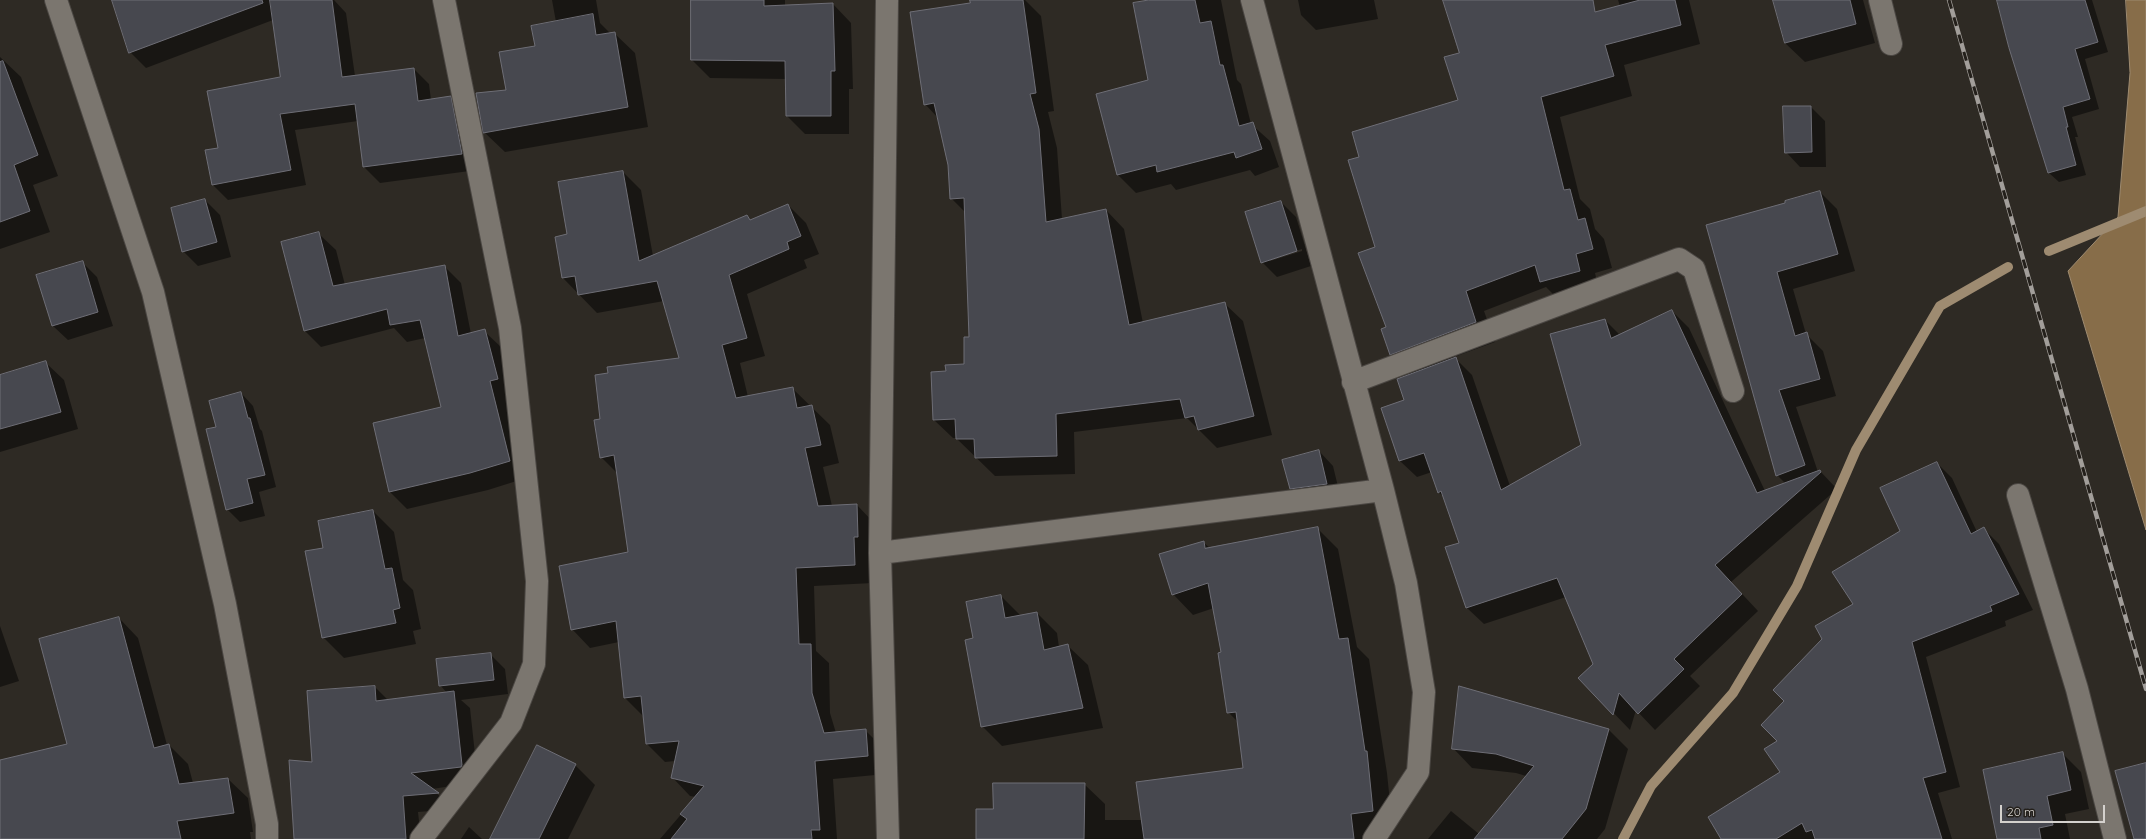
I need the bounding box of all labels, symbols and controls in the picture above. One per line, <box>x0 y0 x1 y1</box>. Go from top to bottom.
scale bar <box>2002 797 2107 823</box>
text: 20 m <box>2007 804 2035 819</box>

